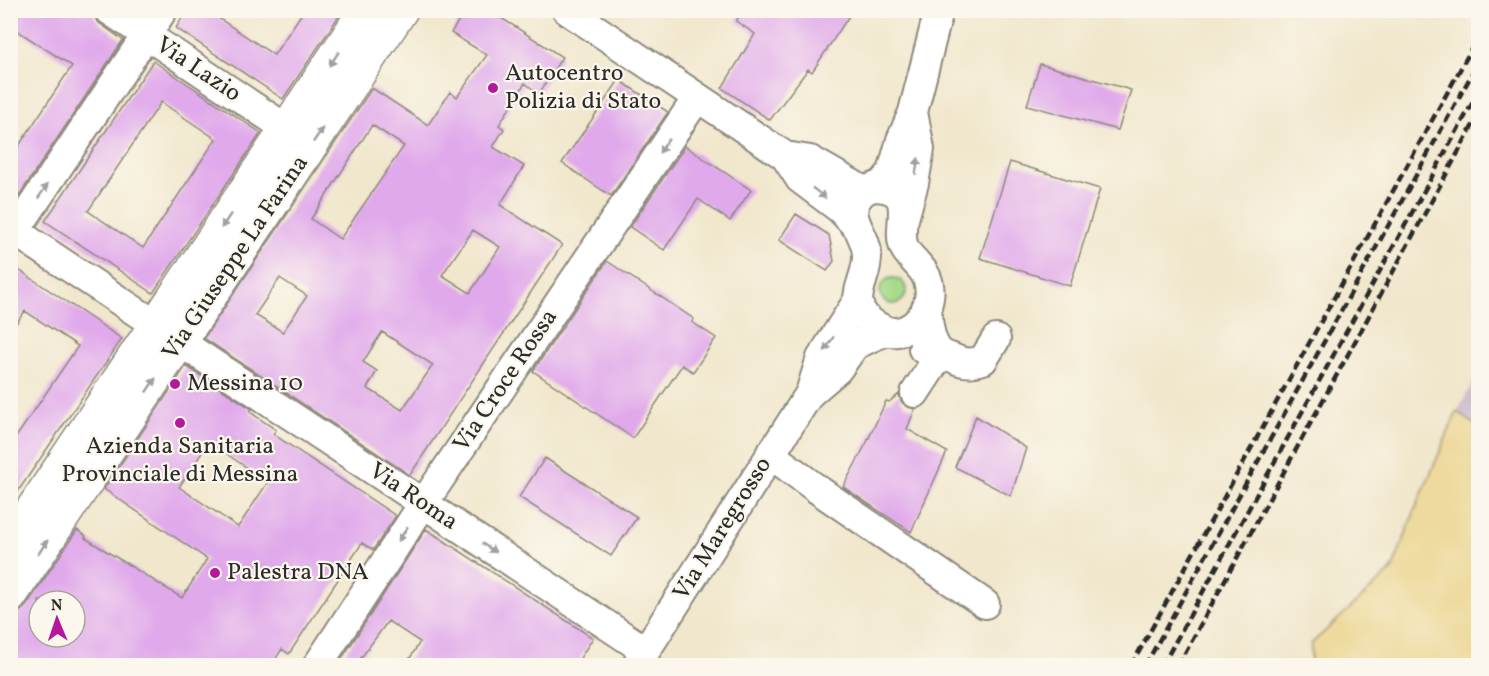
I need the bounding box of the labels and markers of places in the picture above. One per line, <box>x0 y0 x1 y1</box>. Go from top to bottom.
place label: Autocentro Polizia di Stato <box>505 57 661 119</box>
marker: Autocentro Polizia di Stato <box>486 81 500 95</box>
place label: Messina 10 <box>187 367 303 401</box>
marker: Messina 10 <box>168 377 182 391</box>
marker: Azienda Sanitaria Provinciale di Messina <box>173 416 187 430</box>
place label: Azienda Sanitaria Provinciale di Messina <box>62 430 298 492</box>
place label: Palestra DNA <box>227 556 369 590</box>
marker: Palestra DNA <box>208 566 222 580</box>

